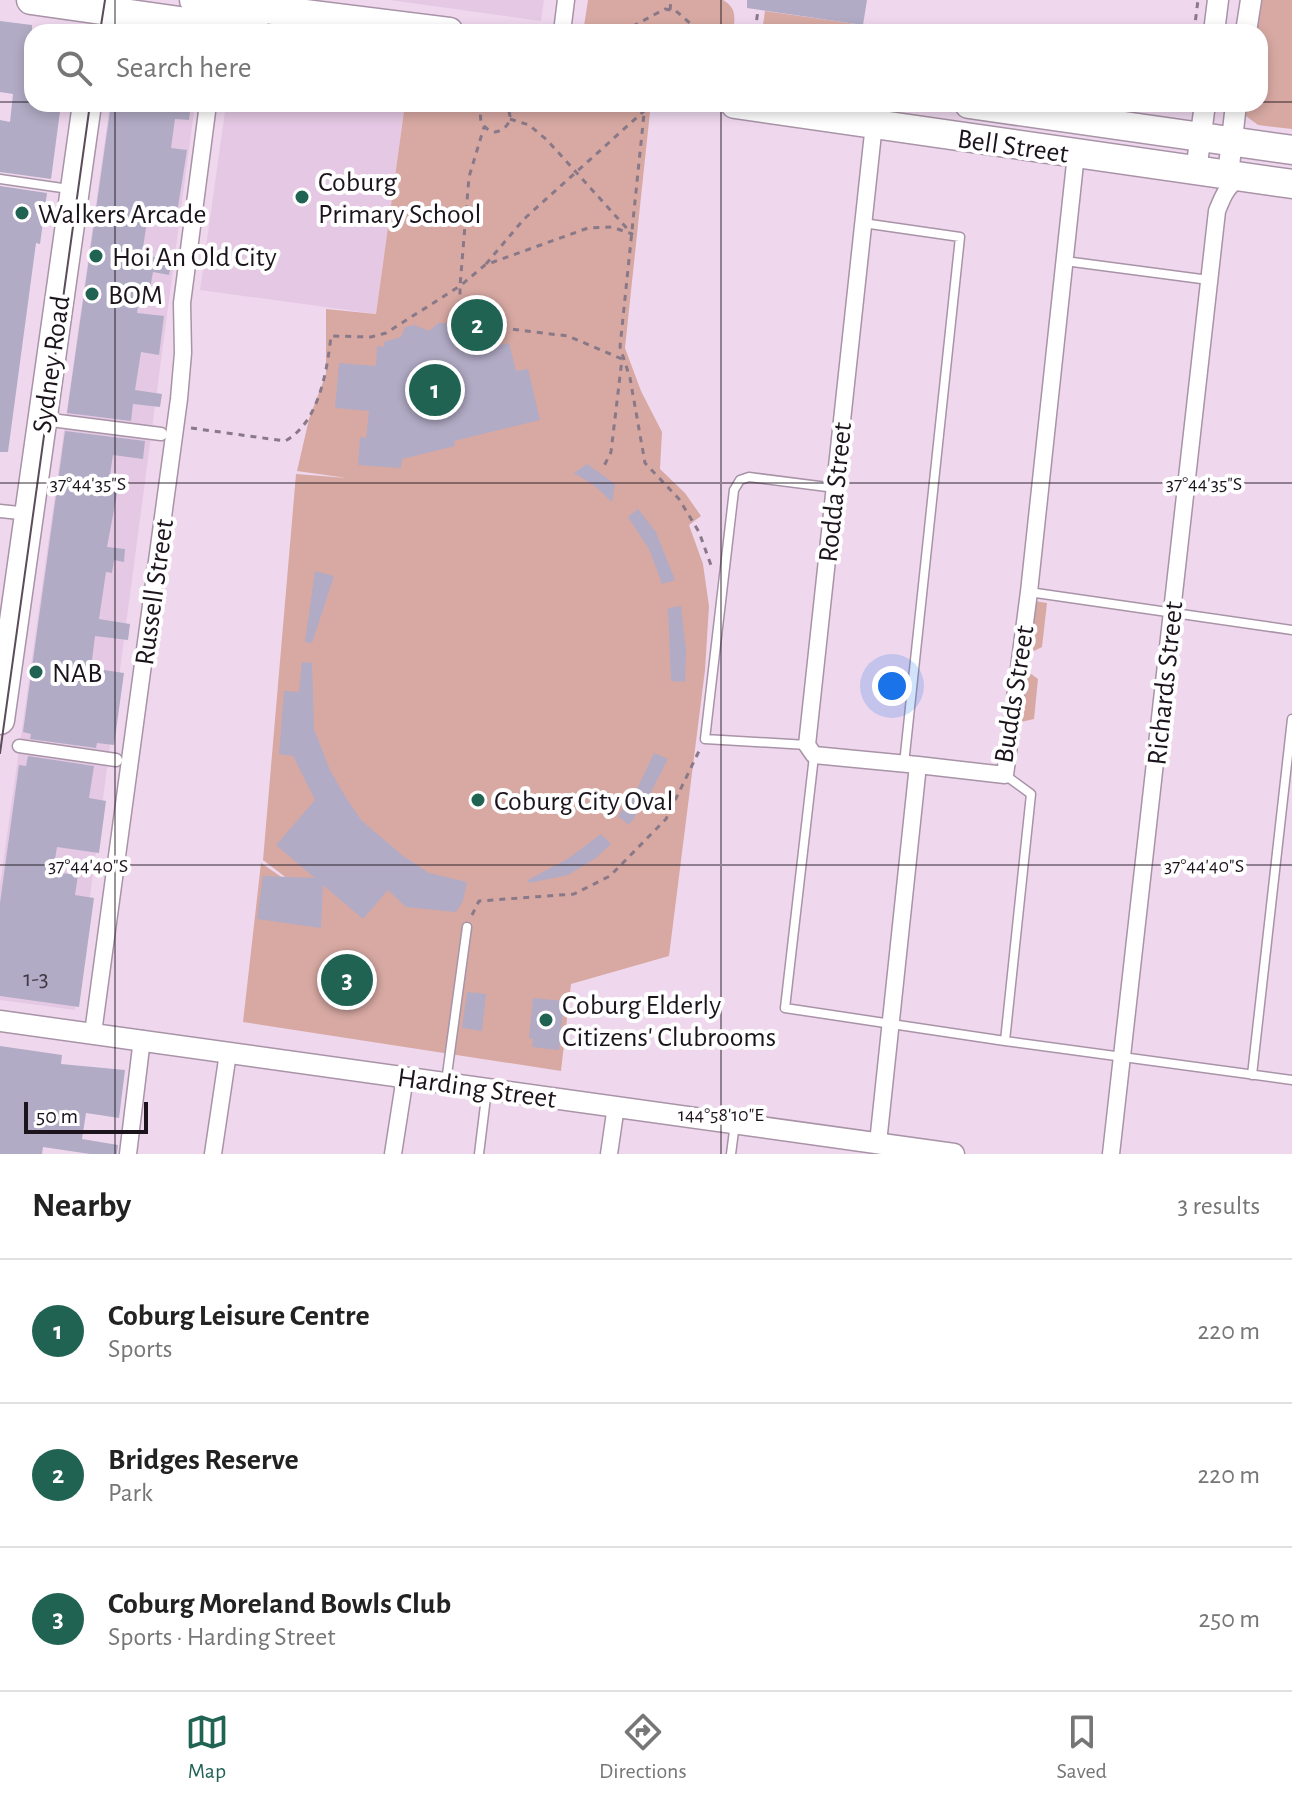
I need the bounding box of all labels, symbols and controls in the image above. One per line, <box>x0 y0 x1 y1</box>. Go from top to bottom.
search box <box>24 24 1268 112</box>
icon: search <box>52 46 96 90</box>
text: Search here <box>116 53 252 83</box>
street label: Bell Street <box>955 125 1070 169</box>
place label: Coburg Primary School <box>318 169 481 229</box>
marker: Coburg Primary School <box>293 188 311 206</box>
place label: Walkers Arcade <box>38 201 206 229</box>
marker: Walkers Arcade <box>13 204 31 222</box>
place label: Hoi An Old City <box>112 244 277 272</box>
marker: Hoi An Old City <box>87 247 105 265</box>
place label: BOM <box>108 282 163 310</box>
marker: BOM <box>83 285 101 303</box>
street label: Sydney Road <box>28 294 75 435</box>
pin: 2 <box>451 295 503 355</box>
pin: 1 <box>409 360 461 420</box>
street label: Rodda Street <box>815 421 857 564</box>
text: 37°44'35"S <box>50 474 126 494</box>
text: 37°44'35"S <box>1166 474 1242 494</box>
street label: Russell Street <box>131 517 179 667</box>
street label: Richards Street <box>1143 600 1189 767</box>
street label: Budds Street <box>990 623 1040 765</box>
place label: NAB <box>52 660 102 688</box>
marker: NAB <box>27 663 45 681</box>
your location <box>872 666 912 706</box>
place label: Coburg City Oval <box>494 788 673 816</box>
marker: Coburg City Oval <box>469 791 487 809</box>
text: 37°44'40"S <box>48 856 128 876</box>
text: 37°44'40"S <box>1164 856 1244 876</box>
pin: 3 <box>321 950 373 1010</box>
house number: 1-3 <box>23 967 49 991</box>
place label: Coburg Elderly Citizens' Clubrooms <box>562 992 776 1052</box>
marker: Coburg Elderly Citizens' Clubrooms <box>537 1011 555 1029</box>
street label: Harding Street <box>395 1064 558 1114</box>
scale bar <box>24 1098 148 1134</box>
text: 50 m <box>36 1105 78 1127</box>
text: 144°58'10"E <box>678 1105 764 1125</box>
text: Nearby <box>32 1189 131 1223</box>
text: 3 results <box>1177 1193 1260 1219</box>
text: Coburg Leisure Centre <box>108 1301 370 1331</box>
text: 1 <box>53 1318 63 1344</box>
text: 220 m <box>1198 1318 1260 1344</box>
text: Sports <box>108 1336 172 1362</box>
text: Bridges Reserve <box>108 1445 299 1475</box>
text: 2 <box>52 1462 64 1488</box>
text: 220 m <box>1198 1462 1260 1488</box>
text: Park <box>108 1480 153 1506</box>
text: Coburg Moreland Bowls Club <box>108 1589 451 1619</box>
text: 3 <box>52 1606 64 1632</box>
text: 250 m <box>1198 1606 1260 1632</box>
text: Sports · Harding Street <box>108 1624 336 1650</box>
tab: Map <box>185 1710 229 1784</box>
tab: Directions <box>599 1710 687 1784</box>
tab: Saved <box>1057 1710 1107 1784</box>

